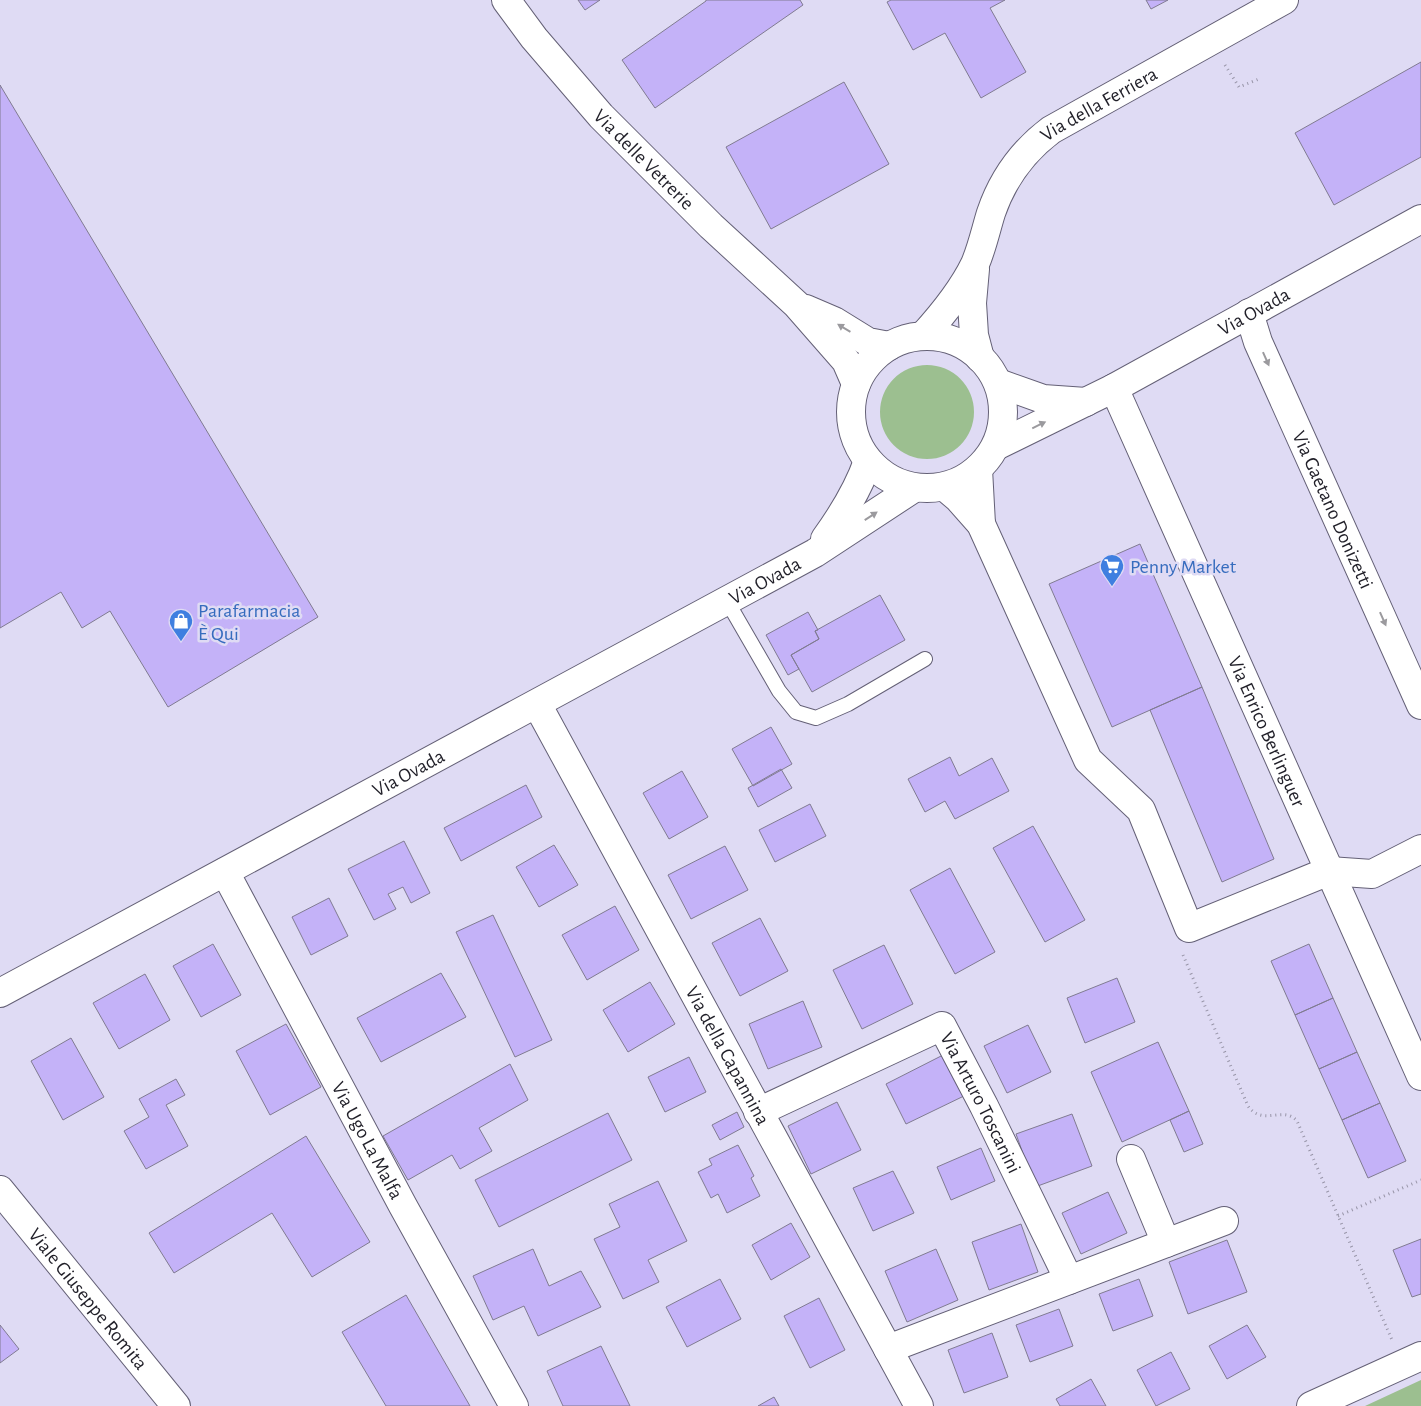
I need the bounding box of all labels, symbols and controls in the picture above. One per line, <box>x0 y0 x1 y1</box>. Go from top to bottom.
street label: Via della Ferriera <box>1037 64 1161 145</box>
street label: Via delle Vetrerie <box>589 106 698 214</box>
street label: Via Ovada <box>1215 284 1293 340</box>
one-way arrow <box>838 323 851 332</box>
one-way arrow <box>1262 352 1270 366</box>
one-way arrow <box>1032 420 1047 429</box>
street label: Via Gaetano Donizetti <box>1288 428 1376 592</box>
one-way arrow <box>864 511 877 521</box>
supermarket icon: Penny Market <box>1099 553 1125 587</box>
street label: Via Ovada <box>726 554 804 608</box>
place label: Penny Market <box>1130 557 1237 577</box>
place label: Parafarmacia È Qui <box>198 601 301 644</box>
shop icon: Parafarmacia È Qui <box>168 608 194 642</box>
one-way arrow <box>1379 612 1387 626</box>
street label: Via Enrico Berlinguer <box>1224 654 1309 811</box>
street label: Via Ovada <box>370 746 448 801</box>
street label: Via della Capannina <box>682 983 773 1128</box>
street label: Via Arturo Toscanini <box>936 1029 1024 1177</box>
street label: Via Ugo La Malfa <box>328 1079 406 1203</box>
street label: Viale Giuseppe Romita <box>24 1225 151 1374</box>

